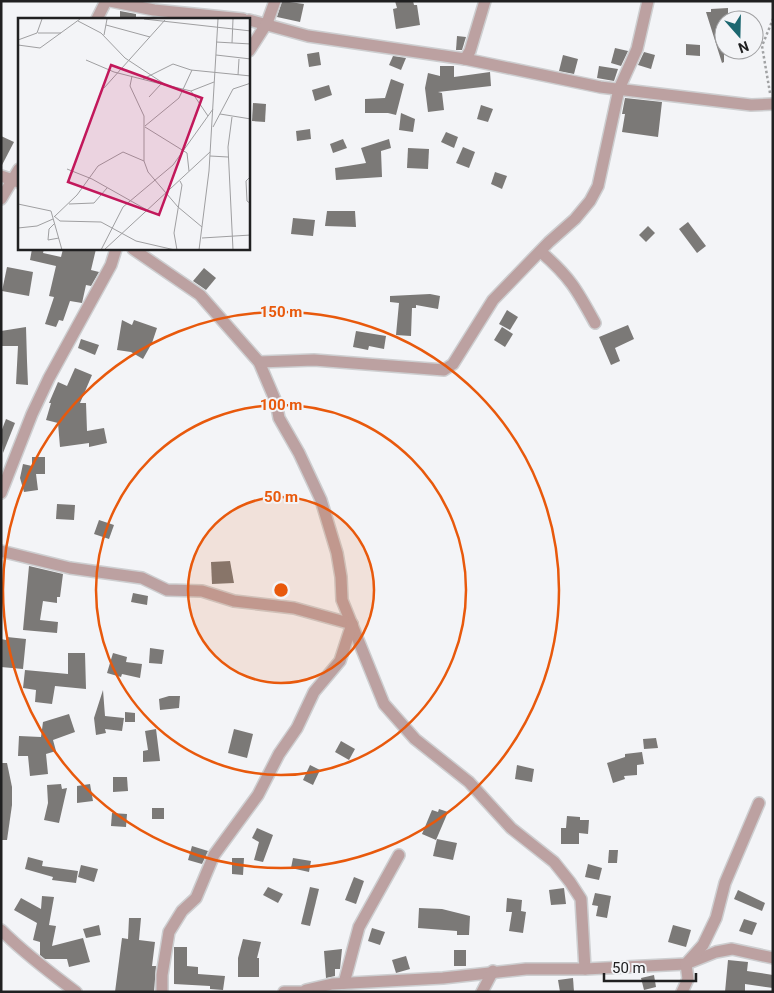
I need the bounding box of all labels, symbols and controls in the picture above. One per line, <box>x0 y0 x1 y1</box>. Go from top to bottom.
north arrow <box>714 10 764 60</box>
inset map <box>18 18 250 250</box>
text: N <box>736 38 751 56</box>
text: 150 m <box>260 303 302 321</box>
text: 100 m <box>260 396 302 414</box>
text: 50 m <box>264 488 298 506</box>
centre of rings <box>272 581 290 599</box>
scale bar <box>604 950 696 982</box>
text: 50 m <box>612 959 646 977</box>

